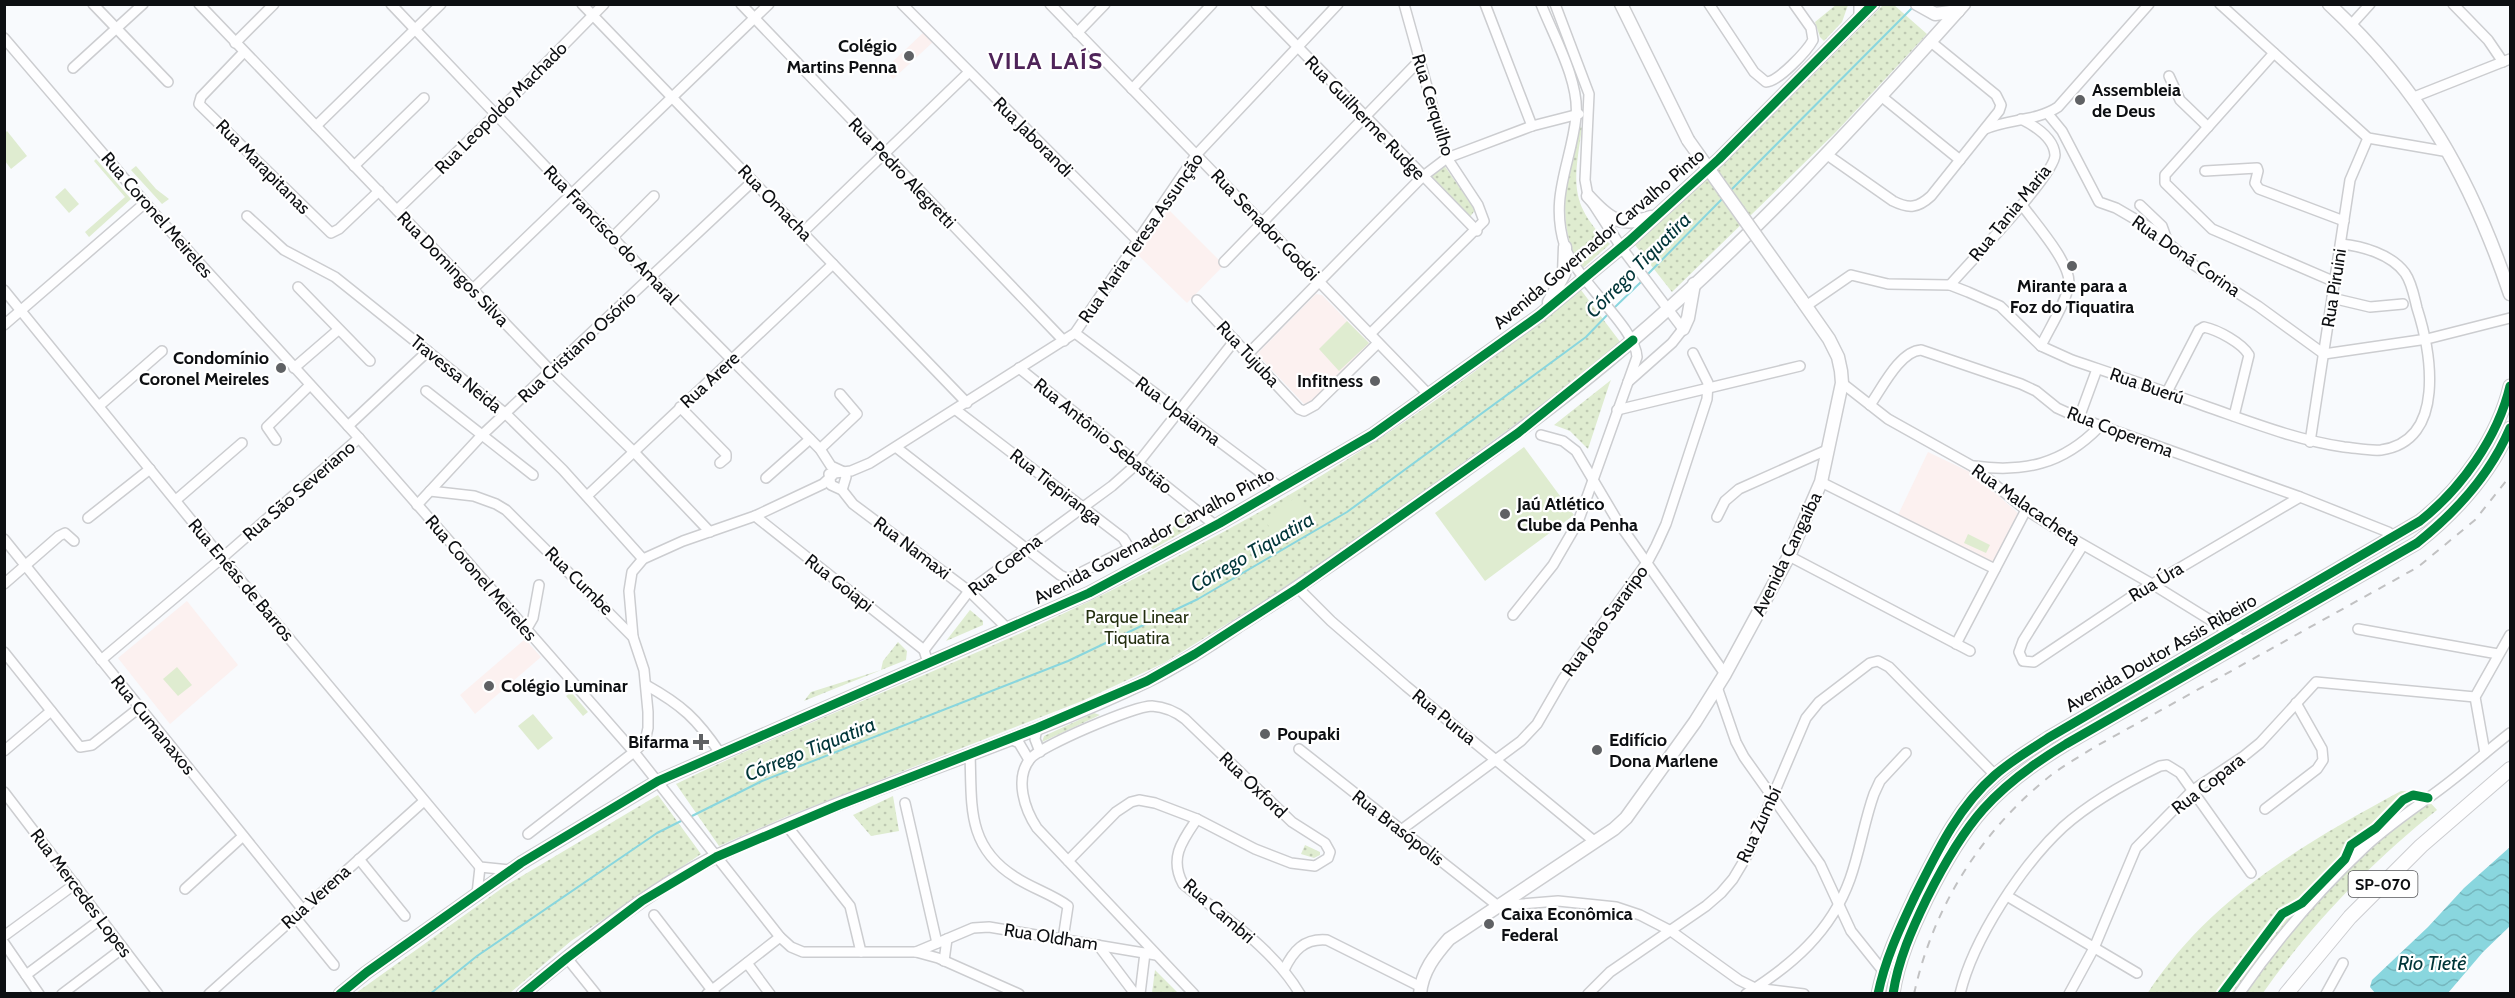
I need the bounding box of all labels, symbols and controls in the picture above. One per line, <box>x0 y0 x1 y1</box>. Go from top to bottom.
place label: Colégio Martins Penna <box>786 35 897 78</box>
street label: Rua Leopoldo Machado <box>430 37 572 179</box>
district label: VILA LAÍS <box>988 46 1104 75</box>
marker: Colégio Martins Penna <box>902 49 916 63</box>
street label: Rua Guilherme Rudge <box>1300 51 1430 185</box>
street label: Rua Cerquilho <box>1407 51 1459 159</box>
place label: Assembleia de Deus <box>2092 79 2181 122</box>
street label: Rua Jaborandi <box>989 93 1077 181</box>
marker: Assembleia de Deus <box>2073 93 2087 107</box>
street label: Rua Pedro Alegretti <box>844 113 960 233</box>
street label: Rua Marapitanas <box>211 115 315 219</box>
street label: Avenida Governador Carvalho Pinto <box>1489 144 1709 334</box>
street label: Rua Coronel Meireles <box>96 148 218 282</box>
street label: Rua Maria Teresa Assunção <box>1074 149 1208 327</box>
street label: Rua Omacha <box>733 160 817 246</box>
street label: Rua Tania Maria <box>1964 160 2056 266</box>
street label: Rua Francisco do Amaral <box>539 161 684 310</box>
street label: Rua Senador Godói <box>1206 165 1324 285</box>
street label: Rua Domingos Silva <box>392 207 514 331</box>
water label: Córrego Tiquatira <box>1580 207 1696 323</box>
street label: Rua Doná Corina <box>2128 210 2245 302</box>
street label: Rua Piruini <box>2317 247 2351 329</box>
marker: Mirante para a Foz do Tiquatira <box>2065 259 2079 273</box>
place label: Mirante para a Foz do Tiquatira <box>2010 275 2134 318</box>
street label: Rua Cristiano Osório <box>513 286 641 407</box>
street label: Rua Tujuba <box>1212 316 1284 392</box>
street label: Travessa Neida <box>406 330 507 418</box>
place label: Condomínio Coronel Meireles <box>139 347 269 390</box>
street label: Rua Arere <box>676 347 744 413</box>
marker: Condomínio Coronel Meireles <box>274 361 288 375</box>
street label: Rua Buerú <box>2107 363 2187 409</box>
place label: Infitness <box>1297 370 1363 392</box>
street label: Rua Upaiama <box>1131 372 1225 450</box>
street label: Rua Antônio Sebastião <box>1029 373 1177 499</box>
marker: Infitness <box>1368 374 1382 388</box>
street label: Rua Coperema <box>2064 402 2176 462</box>
street label: Rua São Severiano <box>238 436 360 546</box>
street label: Rua Tiepiranga <box>1006 444 1107 530</box>
street label: Rua Malacacheta <box>1967 459 2085 551</box>
street label: Avenida Governador Carvalho Pinto <box>1030 463 1278 609</box>
street label: Avenida Cangaíba <box>1748 488 1827 619</box>
place label: Jaú Atlético Clube da Penha <box>1516 493 1638 536</box>
water label: Córrego Tiquatira <box>1186 507 1318 597</box>
marker: Jaú Atlético Clube da Penha <box>1498 507 1512 521</box>
street label: Rua Coronel Meireles <box>420 511 542 645</box>
street label: Rua Namaxi <box>869 512 955 584</box>
street label: Rua Enéas de Barros <box>183 514 299 646</box>
street label: Rua Coema <box>964 529 1046 600</box>
street label: Rua Cumbe <box>540 542 618 620</box>
street label: Rua Goiapi <box>800 549 878 617</box>
street label: Rua Úra <box>2125 557 2188 607</box>
street label: Rua João Sararipo <box>1557 561 1653 681</box>
street label: Avenida Doutor Assis Ribeiro <box>2061 589 2261 717</box>
park label: Parque Linear Tiquatira <box>1085 606 1189 649</box>
street label: Rua Cumanaxos <box>106 671 200 779</box>
place label: Colégio Luminar <box>501 675 628 697</box>
marker: Colégio Luminar <box>482 679 496 693</box>
street label: Rua Purua <box>1407 684 1481 750</box>
water label: Córrego Tiquatira <box>741 712 879 786</box>
place label: Poupaki <box>1277 723 1340 745</box>
marker: Poupaki <box>1258 727 1272 741</box>
place label: Edifício Dona Marlene <box>1609 729 1718 772</box>
place label: Bifarma <box>628 731 689 753</box>
marker: Bifarma <box>694 735 708 749</box>
marker: Edifício Dona Marlene <box>1590 743 1604 757</box>
street label: Rua Oxford <box>1214 747 1292 823</box>
street label: Rua Copara <box>2167 749 2249 819</box>
street label: Rua Zumbí <box>1732 783 1786 866</box>
street label: Rua Brasópolis <box>1348 785 1448 871</box>
street label: Rua Mercedes Lopes <box>26 824 136 962</box>
street label: Rua Verena <box>277 860 355 934</box>
road number: SP-070 <box>2348 871 2418 897</box>
street label: Rua Cambri <box>1179 874 1259 948</box>
place label: Caixa Econômica Federal <box>1501 903 1633 946</box>
marker: Caixa Econômica Federal <box>1482 917 1496 931</box>
street label: Rua Oldham <box>1002 919 1100 955</box>
water label: Rio Tietê <box>2398 951 2466 975</box>

